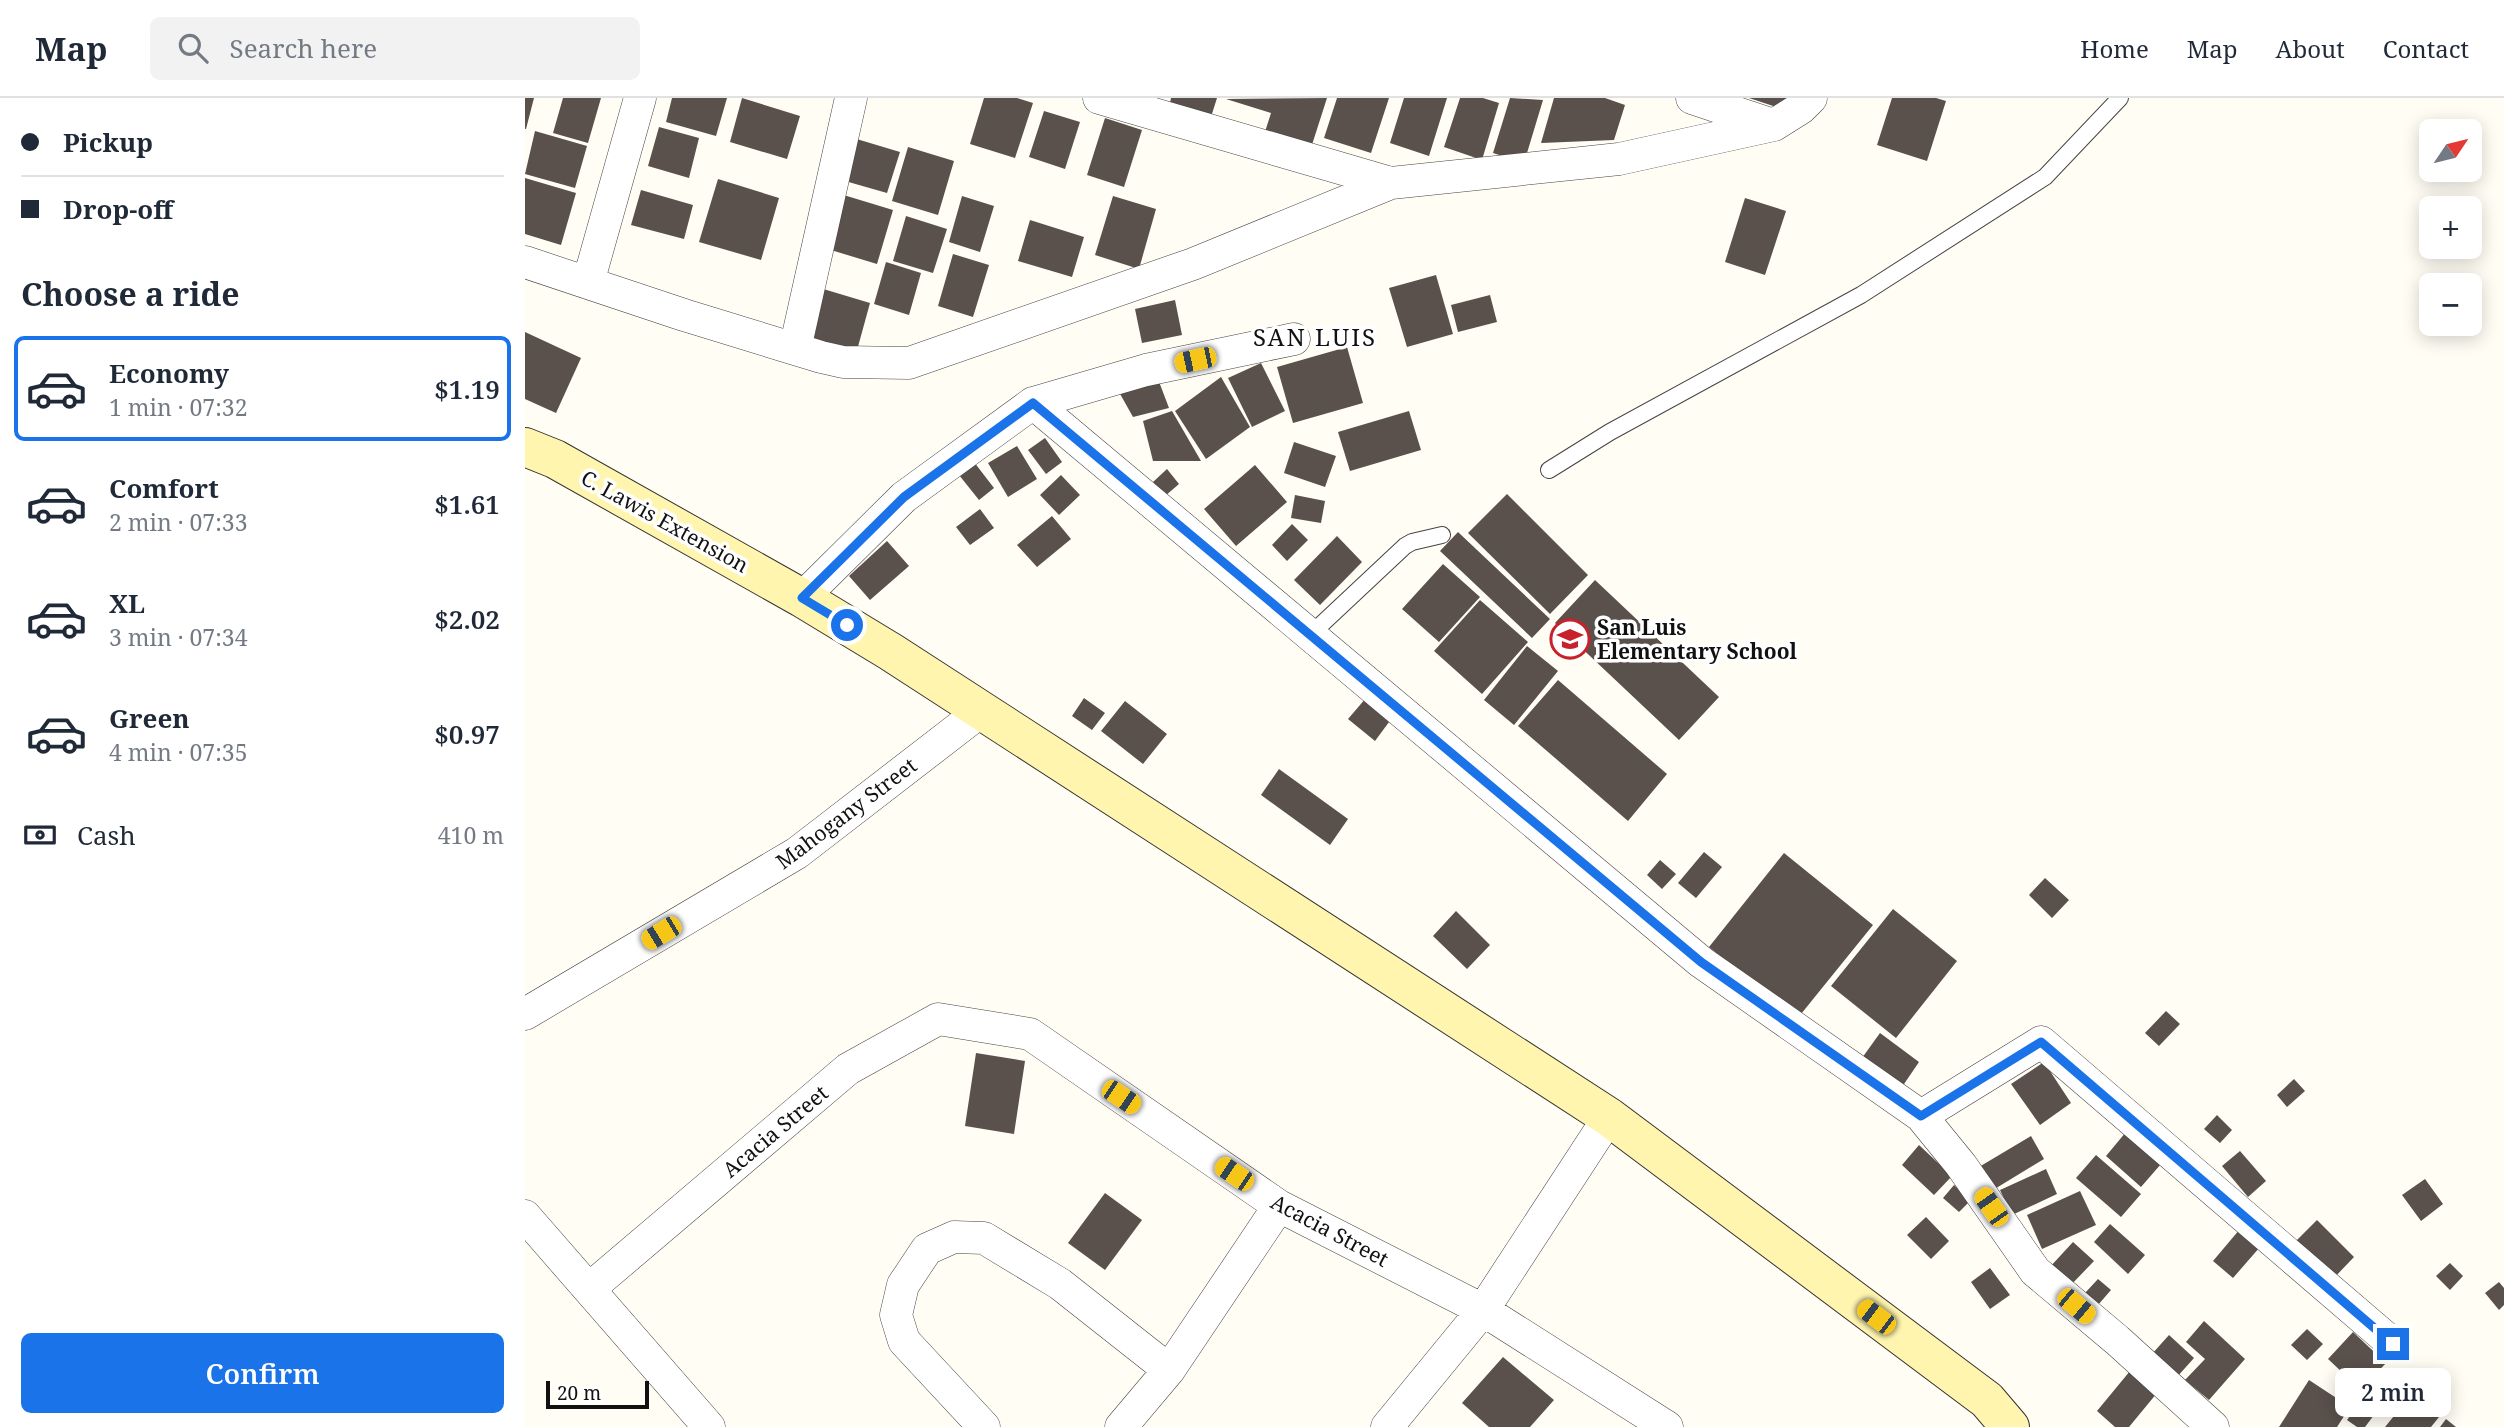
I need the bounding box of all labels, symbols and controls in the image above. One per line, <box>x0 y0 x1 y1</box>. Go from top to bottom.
search box <box>150 17 640 80</box>
text: Map <box>35 26 108 71</box>
icon: search <box>174 29 212 67</box>
text: Search here <box>230 30 377 66</box>
text: Home <box>2080 32 2149 65</box>
text: Map <box>2187 32 2238 65</box>
text: About <box>2276 32 2345 65</box>
text: Contact <box>2383 32 2469 65</box>
north arrow <box>2419 119 2481 182</box>
map controls <box>2419 119 2482 336</box>
text: Pickup <box>63 124 153 160</box>
text: Drop-off <box>63 191 173 227</box>
button: + <box>2419 196 2482 259</box>
text: Choose a ride <box>21 272 240 315</box>
button: − <box>2419 273 2482 336</box>
district label: SAN LUIS <box>1253 320 1377 353</box>
car <box>1173 345 1218 375</box>
text: Economy <box>109 355 229 391</box>
icon: car <box>25 357 88 420</box>
text: $1.19 <box>434 371 500 407</box>
text: 1 min · 07:32 <box>109 391 247 423</box>
street label: C. Lawis Extension <box>576 463 754 579</box>
text: Comfort <box>109 470 219 506</box>
icon: car <box>25 472 88 535</box>
text: $1.61 <box>434 486 500 522</box>
text: 2 min · 07:33 <box>109 506 247 538</box>
text: XL <box>109 585 145 621</box>
icon: car <box>25 587 88 650</box>
text: $2.02 <box>434 601 500 637</box>
route start <box>831 609 863 641</box>
place label: San Luis Elementary School <box>1597 613 1798 665</box>
school or university icon: San Luis Elementary School <box>1549 618 1591 660</box>
text: 3 min · 07:34 <box>109 621 247 653</box>
text: Green <box>109 700 190 736</box>
icon: car <box>25 702 88 765</box>
text: $0.97 <box>434 716 500 752</box>
text: 4 min · 07:35 <box>109 736 247 768</box>
street label: Mahogany Street <box>770 751 922 875</box>
icon: cash <box>21 816 59 854</box>
text: Cash <box>77 817 136 853</box>
text: 410 m <box>438 819 504 851</box>
car <box>638 913 685 953</box>
car <box>1098 1077 1145 1117</box>
street label: Acacia Street <box>716 1079 834 1183</box>
car <box>1211 1154 1258 1194</box>
car <box>1971 1184 2012 1230</box>
street label: Acacia Street <box>1266 1187 1394 1273</box>
car <box>2054 1284 2099 1328</box>
car <box>1853 1296 1900 1338</box>
route end <box>2377 1328 2409 1360</box>
button: Confirm <box>21 1333 504 1413</box>
callout: 2 min <box>2335 1368 2451 1418</box>
text: 2 min <box>2361 1376 2425 1408</box>
scale bar <box>546 1378 649 1410</box>
text: 20 m <box>557 1380 601 1406</box>

